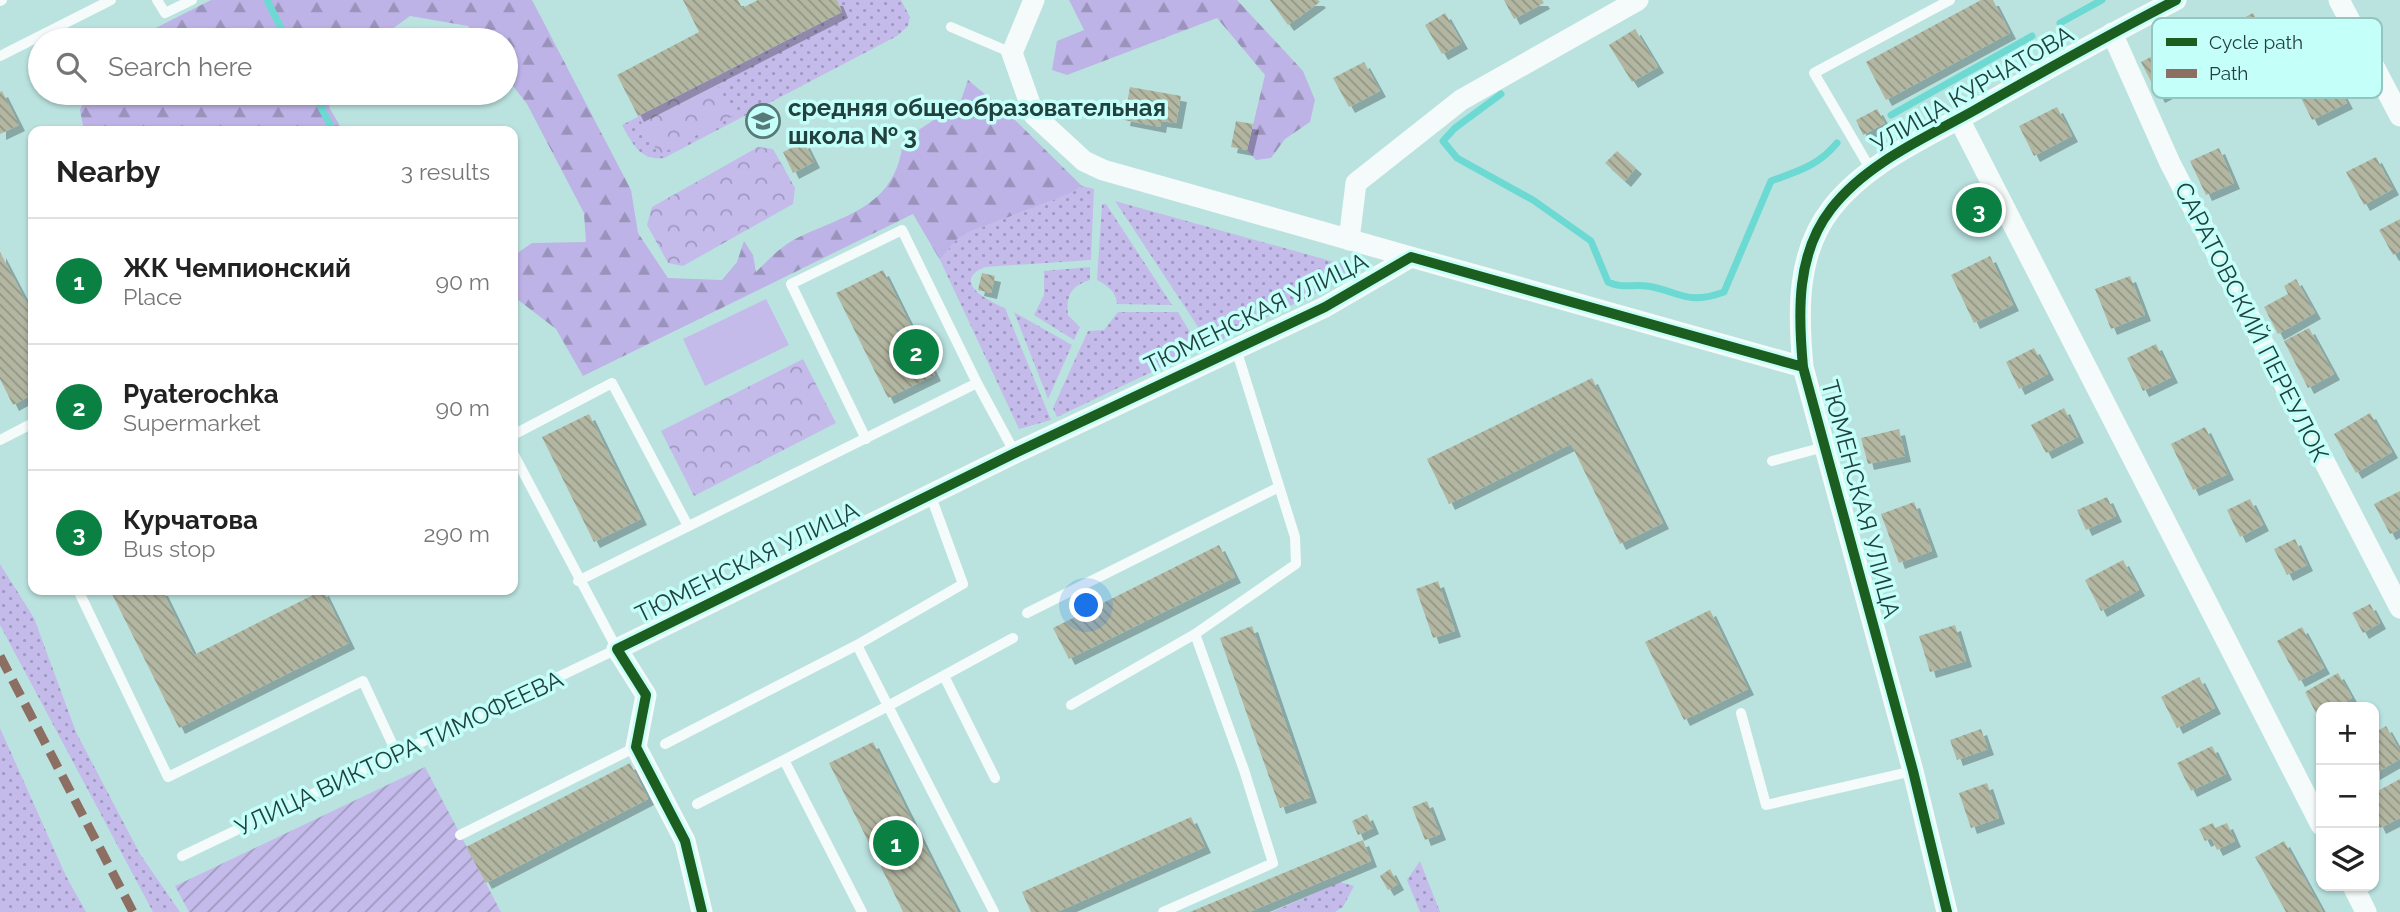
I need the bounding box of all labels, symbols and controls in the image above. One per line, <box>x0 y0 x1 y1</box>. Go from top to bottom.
legend <box>2152 18 2382 98</box>
street label: УЛИЦА КУРЧАТОВА <box>1866 19 2078 159</box>
search box <box>28 28 518 105</box>
text: Cycle path <box>2209 31 2303 53</box>
icon: search <box>52 48 90 86</box>
text: Search here <box>108 52 252 82</box>
text: Path <box>2209 62 2248 84</box>
place label: средняя общеобразовательная школа № 3 <box>788 93 1166 150</box>
school or university icon: средняя общеобразовательная школа № 3 <box>744 102 782 140</box>
text: Nearby <box>56 154 160 189</box>
text: 3 results <box>401 158 490 185</box>
street label: САРАТОВСКИЙ ПЕРЕУЛОК <box>2169 177 2335 467</box>
pin: 3 <box>1956 184 2002 236</box>
street label: ТЮМЕНСКАЯ УЛИЦА <box>1139 246 1373 380</box>
text: ЖК Чемпионский <box>123 253 351 283</box>
text: 1 <box>73 268 85 295</box>
text: 90 m <box>435 268 490 295</box>
text: Place <box>123 283 182 310</box>
pin: 2 <box>893 326 939 378</box>
street label: ТЮМЕНСКАЯ УЛИЦА <box>1815 377 1907 621</box>
text: Pyaterochka <box>123 379 279 409</box>
text: 2 <box>73 394 85 421</box>
text: 90 m <box>435 394 490 421</box>
text: Supermarket <box>123 409 261 436</box>
street label: ТЮМЕНСКАЯ УЛИЦА <box>630 495 864 629</box>
text: Курчатова <box>123 505 258 535</box>
text: 3 <box>73 520 85 547</box>
text: 290 m <box>423 520 490 547</box>
text: Bus stop <box>123 535 215 562</box>
your location <box>1069 588 1103 622</box>
street label: УЛИЦА ВИКТОРА ТИМОФЕЕВА <box>230 664 568 842</box>
map controls <box>2316 702 2379 891</box>
button: + <box>2316 702 2379 765</box>
button: − <box>2316 765 2379 828</box>
pin: 1 <box>873 817 919 869</box>
button: layers <box>2316 828 2379 891</box>

